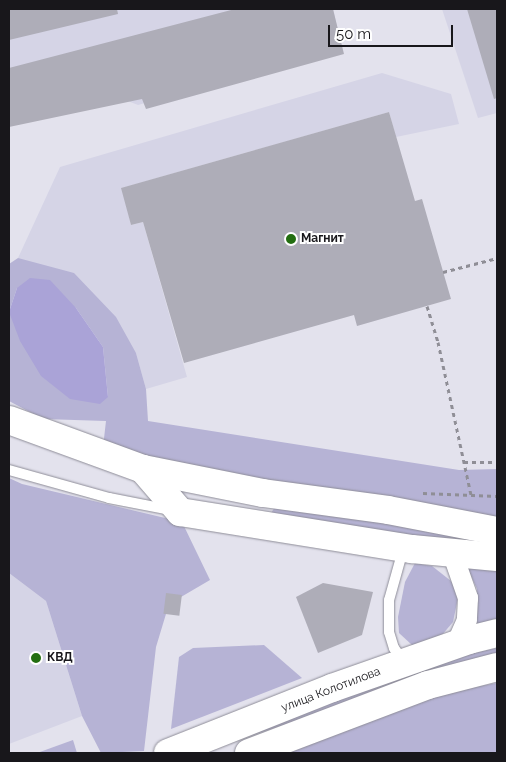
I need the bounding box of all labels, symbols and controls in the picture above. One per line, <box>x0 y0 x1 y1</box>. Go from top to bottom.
scale bar <box>331 15 456 47</box>
text: 50 m <box>336 25 371 43</box>
place label: Магнит <box>301 232 344 246</box>
marker: Магнит <box>285 233 297 245</box>
marker: КВД <box>29 651 43 665</box>
place label: КВД <box>47 651 73 665</box>
street label: улица Колотилова <box>279 664 383 716</box>

